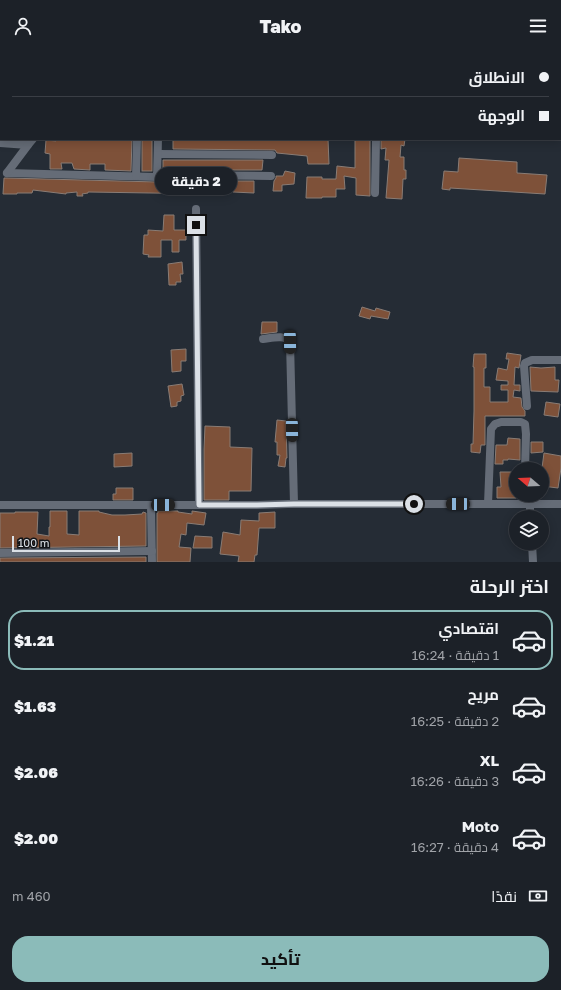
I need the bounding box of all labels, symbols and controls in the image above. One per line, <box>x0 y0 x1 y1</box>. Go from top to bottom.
icon: person <box>12 15 34 37</box>
text: Tako <box>260 15 302 37</box>
icon: menu <box>527 15 549 37</box>
text: الانطلاق <box>469 68 525 86</box>
text: الوجهة <box>478 106 525 124</box>
callout: 2 دقيقة <box>155 167 237 195</box>
text: 2 دقيقة <box>171 173 221 189</box>
route end <box>187 216 205 234</box>
car <box>284 330 296 354</box>
car <box>286 418 298 442</box>
north arrow <box>509 462 549 502</box>
map controls <box>509 462 549 550</box>
route start <box>405 495 423 513</box>
car <box>446 498 470 510</box>
car <box>151 499 175 511</box>
button: layers <box>509 510 549 550</box>
scale bar <box>12 534 120 553</box>
text: 100 m <box>18 536 49 549</box>
text: اختر الرحلة <box>470 575 549 597</box>
text: اقتصادي <box>439 619 499 637</box>
icon: car <box>511 622 547 658</box>
text: $1.21 <box>14 631 54 649</box>
text: 1 دقيقة · 16:24 <box>412 647 499 663</box>
text: مريح <box>467 685 499 703</box>
icon: car <box>511 688 547 724</box>
text: $1.63 <box>14 697 56 715</box>
text: 2 دقيقة · 16:25 <box>411 713 499 729</box>
text: XL <box>480 751 499 769</box>
icon: car <box>511 754 547 790</box>
text: $2.06 <box>14 763 58 781</box>
text: 3 دقيقة · 16:26 <box>410 773 499 789</box>
text: Moto <box>462 817 499 835</box>
icon: car <box>511 820 547 856</box>
text: $2.00 <box>14 829 58 847</box>
text: 4 دقيقة · 16:27 <box>411 839 499 855</box>
icon: cash <box>527 885 549 907</box>
text: نقدًا <box>491 887 517 905</box>
text: 460 m <box>12 888 51 904</box>
button: تأكيد <box>12 936 549 982</box>

